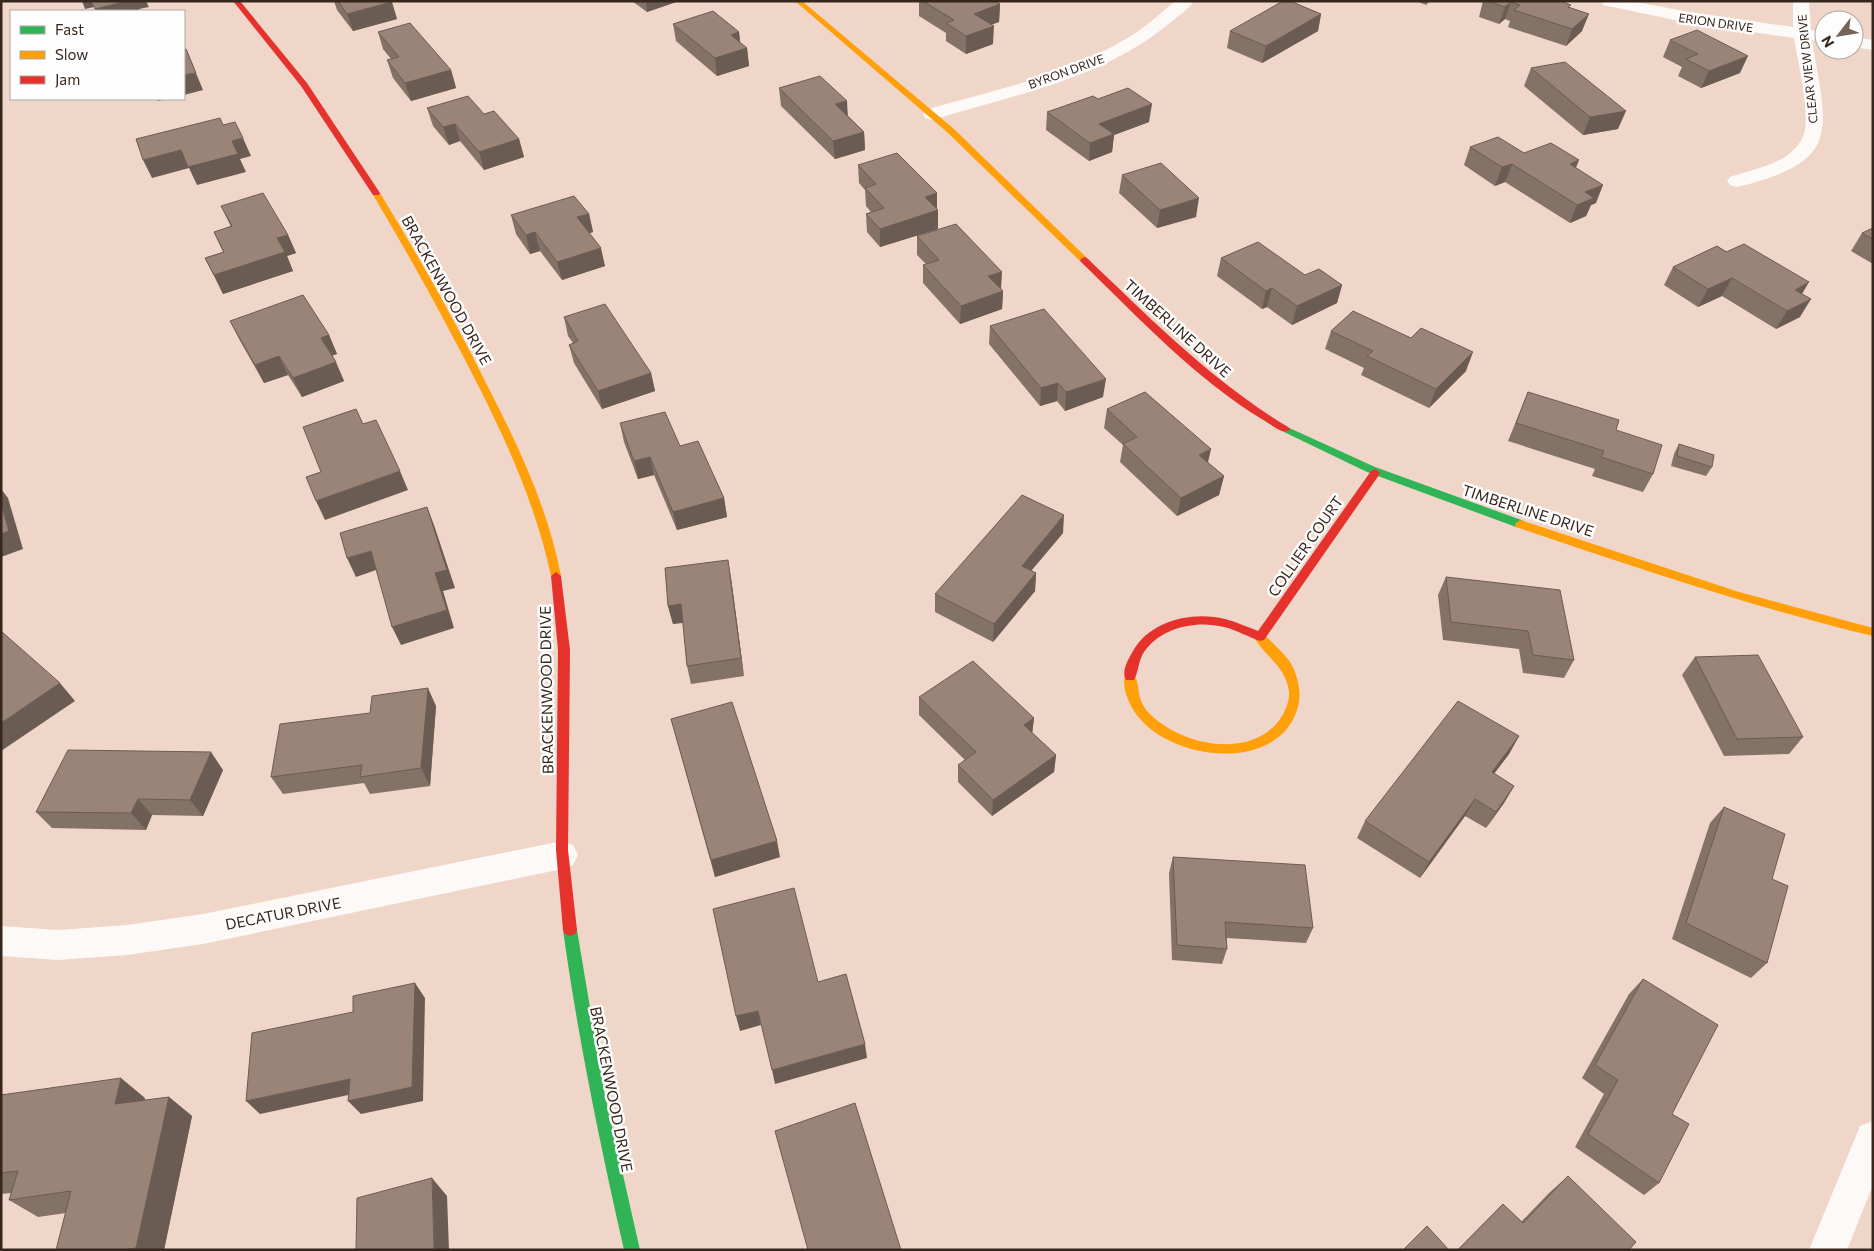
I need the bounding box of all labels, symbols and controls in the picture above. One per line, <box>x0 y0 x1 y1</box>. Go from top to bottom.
legend <box>10 10 185 100</box>
street label: ERION DRIVE <box>1678 10 1754 34</box>
north arrow <box>1814 10 1864 60</box>
street label: CLEAR VIEW DRIVE <box>1794 14 1820 124</box>
text: Fast <box>55 20 84 38</box>
text: N <box>1817 33 1837 51</box>
text: Slow <box>55 45 88 63</box>
street label: BYRON DRIVE <box>1026 51 1106 91</box>
text: Jam <box>55 70 80 88</box>
street label: BRACKENWOOD DRIVE <box>398 212 496 368</box>
street label: TIMBERLINE DRIVE <box>1121 275 1235 381</box>
street label: TIMBERLINE DRIVE <box>1460 480 1596 540</box>
street label: COLLIER COURT <box>1264 492 1347 600</box>
street label: BRACKENWOOD DRIVE <box>536 606 556 774</box>
street label: DECATUR DRIVE <box>224 893 342 933</box>
street label: BRACKENWOOD DRIVE <box>587 1005 637 1173</box>

